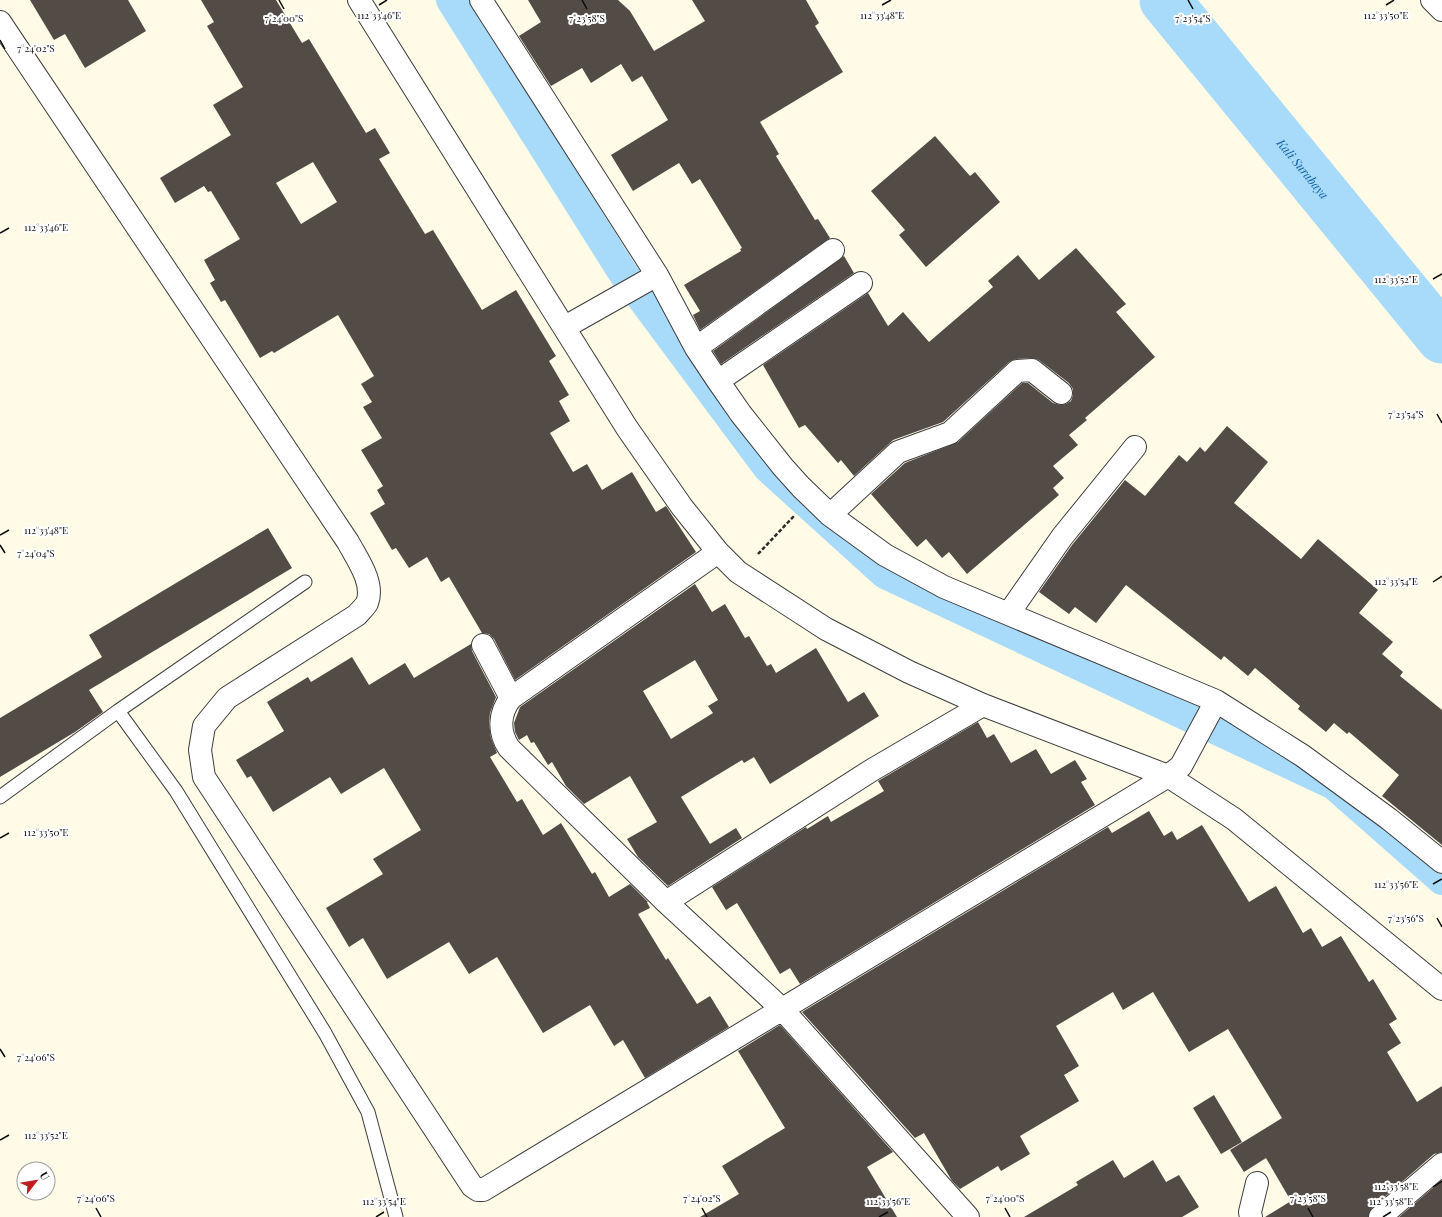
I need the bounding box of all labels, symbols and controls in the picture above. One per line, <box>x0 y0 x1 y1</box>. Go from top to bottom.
text: 112°33'46"E <box>357 8 401 22</box>
text: 112°33'48"E <box>860 8 904 22</box>
text: 112°33'50"E <box>1364 8 1408 22</box>
text: 7°24'00"S <box>265 11 303 25</box>
text: 7°23'58"S <box>569 11 605 25</box>
text: 7°23'54"S <box>1175 11 1211 25</box>
text: 7°24'02"S <box>17 41 55 55</box>
water label: Kali Surabaya <box>1273 134 1333 202</box>
text: 112°33'46"E <box>24 220 68 234</box>
text: 112°33'52"E <box>1374 272 1418 286</box>
text: 7°23'54"S <box>1388 407 1424 421</box>
text: 112°33'48"E <box>24 523 68 537</box>
text: 7°24'04"S <box>17 546 55 560</box>
text: 112°33'54"E <box>1374 574 1418 588</box>
text: 112°33'50"E <box>24 825 68 839</box>
text: 112°33'56"E <box>1374 877 1418 891</box>
text: 7°23'56"S <box>1388 911 1424 925</box>
text: 7°24'06"S <box>17 1050 55 1064</box>
text: 112°33'52"E <box>24 1128 68 1142</box>
north arrow <box>16 1161 56 1201</box>
text: U <box>37 1168 54 1183</box>
text: 112°33'58"E <box>1374 1179 1418 1193</box>
text: 7°24'06"S <box>77 1191 115 1205</box>
text: 7°24'02"S <box>683 1191 721 1205</box>
text: 7°24'00"S <box>986 1191 1024 1205</box>
text: 7°23'58"S <box>1290 1191 1326 1205</box>
text: 112°33'54"E <box>362 1194 406 1208</box>
text: 112°33'56"E <box>866 1194 910 1208</box>
text: 112°33'58"E <box>1369 1194 1413 1208</box>

